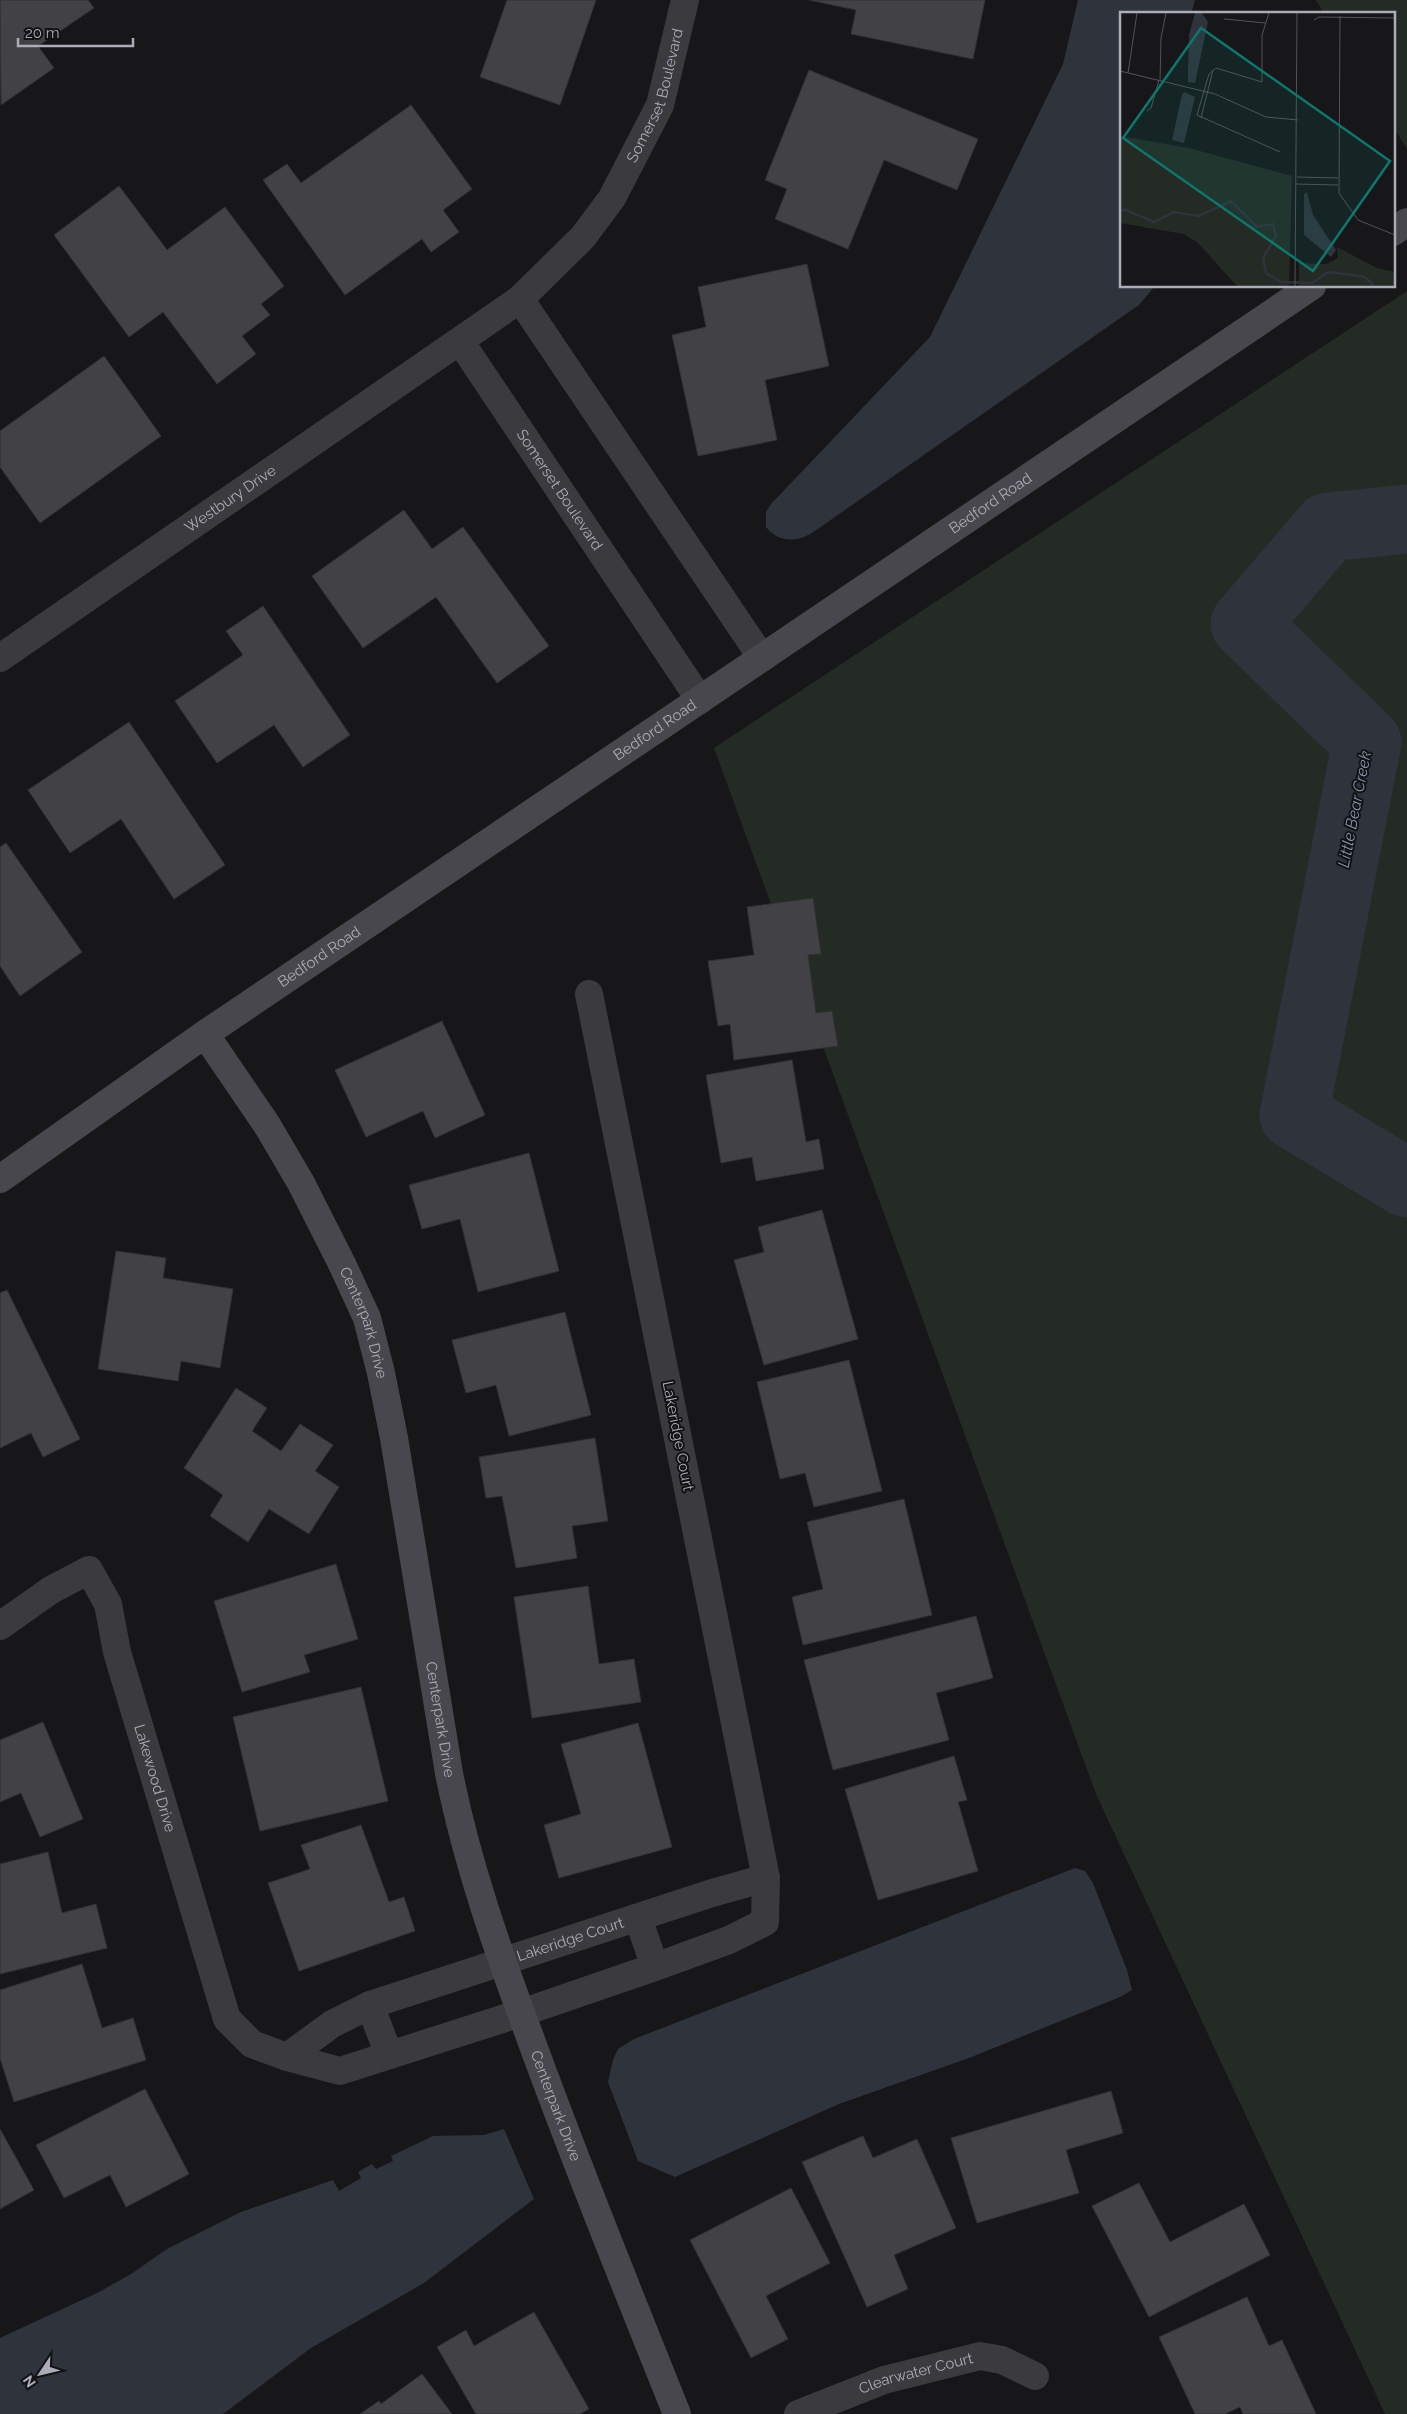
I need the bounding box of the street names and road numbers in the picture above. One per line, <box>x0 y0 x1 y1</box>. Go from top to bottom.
street label: Somerset Boulevard <box>623 27 687 165</box>
street label: Somerset Boulevard <box>513 426 606 554</box>
street label: Westbury Drive <box>181 461 280 537</box>
street label: Bedford Road <box>946 469 1035 538</box>
street label: Bedford Road <box>610 696 700 764</box>
street label: Bedford Road <box>274 922 364 991</box>
street label: Centerpark Drive <box>336 1264 391 1380</box>
street label: Lakeridge Court <box>659 1380 697 1492</box>
street label: Centerpark Drive <box>422 1660 459 1779</box>
street label: Lakewood Drive <box>130 1722 180 1835</box>
street label: Lakeridge Court <box>514 1914 626 1965</box>
street label: Centerpark Drive <box>527 2048 585 2164</box>
street label: Clearwater Court <box>856 2349 975 2398</box>

